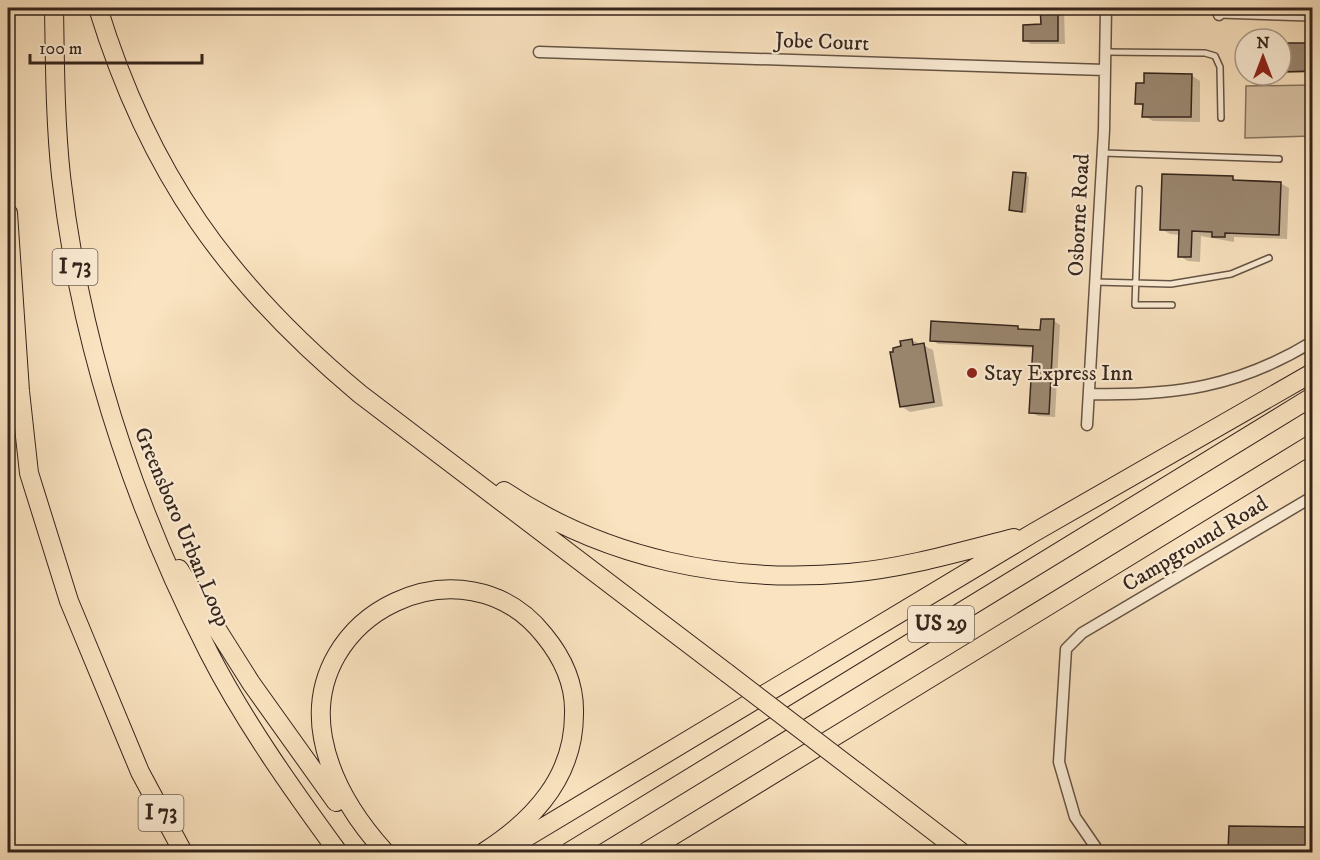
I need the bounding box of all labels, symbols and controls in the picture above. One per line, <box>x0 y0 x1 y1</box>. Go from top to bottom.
scale bar <box>30 27 202 65</box>
street label: Jobe Court <box>772 27 870 57</box>
north arrow <box>1233 27 1293 87</box>
text: N <box>1256 33 1270 53</box>
text: 100 m <box>39 38 82 60</box>
street label: Osborne Road <box>1062 153 1096 277</box>
road number: I 73 <box>52 249 98 285</box>
place label: Stay Express Inn <box>984 360 1134 387</box>
marker: Stay Express Inn <box>965 366 979 380</box>
street label: Greensboro Urban Loop <box>128 423 236 631</box>
street label: Campground Road <box>1118 490 1272 598</box>
road number: US 29 <box>908 606 974 642</box>
road number: I 73 <box>138 795 184 831</box>

